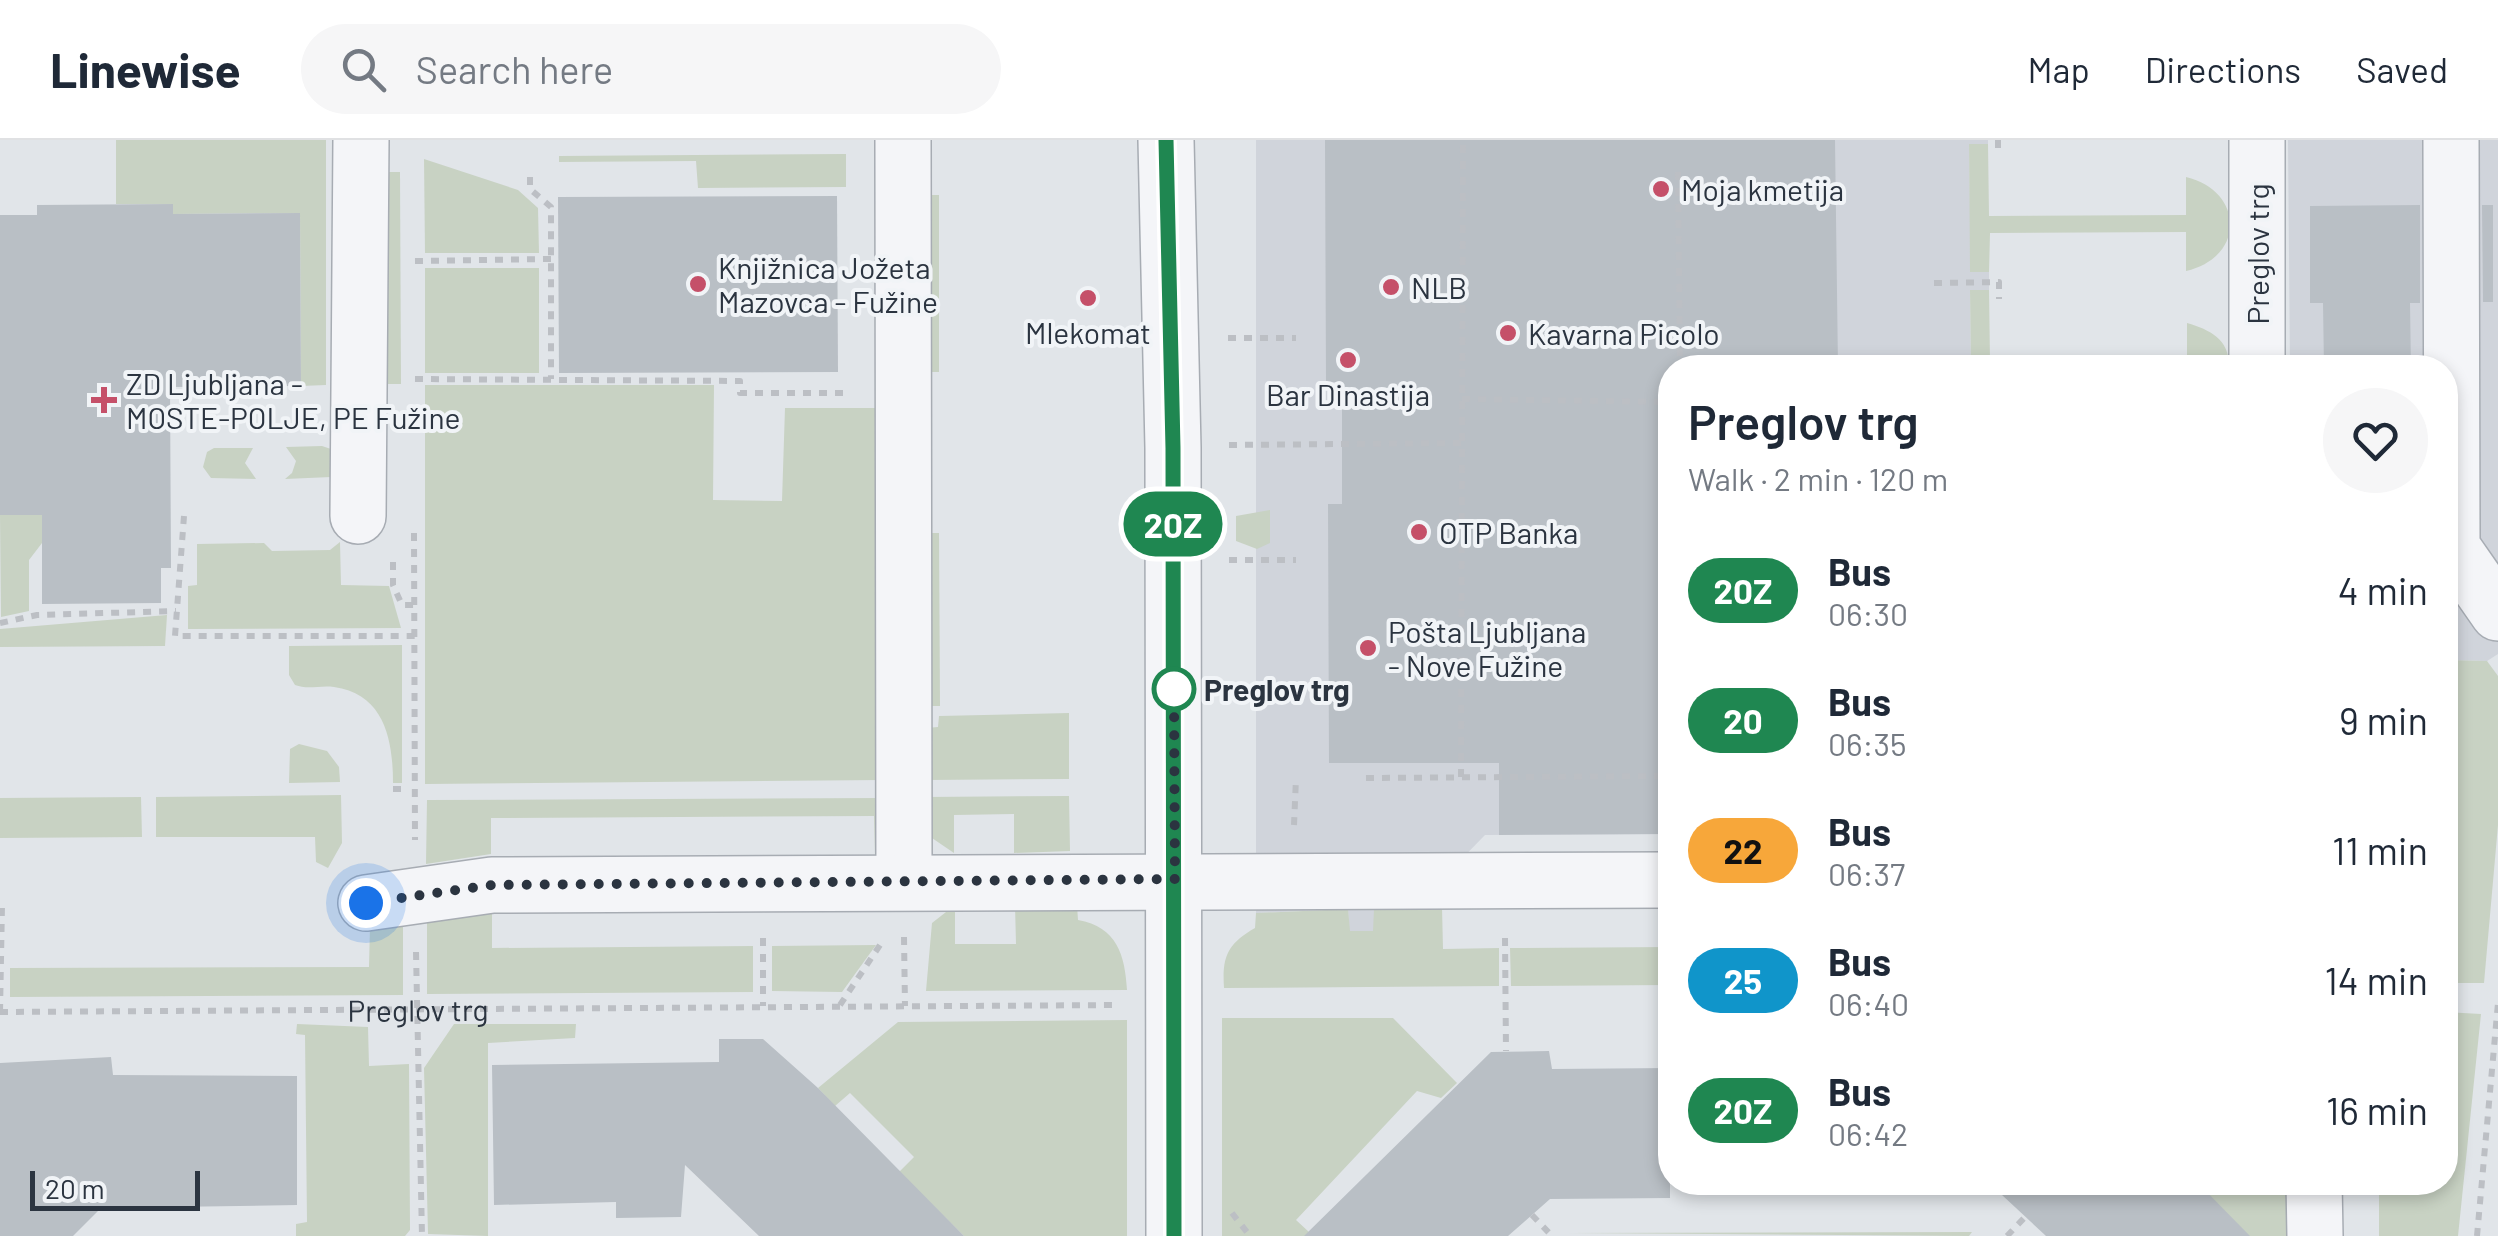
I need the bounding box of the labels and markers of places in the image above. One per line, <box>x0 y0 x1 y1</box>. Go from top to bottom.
place label: Moja kmetija <box>1681 171 1844 207</box>
marker: Moja kmetija <box>1650 178 1672 200</box>
place label: Knjižnica Jožeta Mazovca - Fužine <box>718 249 938 319</box>
place label: NLB <box>1411 269 1467 305</box>
marker: Knjižnica Jožeta Mazovca - Fužine <box>687 273 709 295</box>
marker: NLB <box>1380 276 1402 298</box>
marker: Mlekomat <box>1077 287 1099 309</box>
place label: Mlekomat <box>1025 314 1151 350</box>
place label: Kavarna Picolo <box>1528 315 1720 351</box>
marker: Kavarna Picolo <box>1497 322 1519 344</box>
marker: Bar Dinastija <box>1337 349 1359 371</box>
place label: ZD Ljubljana - MOSTE-POLJE, PE Fužine <box>126 365 460 435</box>
place label: Bar Dinastija <box>1266 376 1430 412</box>
marker: ZD Ljubljana - MOSTE-POLJE, PE Fužine <box>91 387 117 413</box>
place label: OTP Banka <box>1439 514 1578 550</box>
marker: OTP Banka <box>1408 521 1430 543</box>
place label: Pošta Ljubljana - Nove Fužine <box>1388 613 1586 683</box>
marker: Pošta Ljubljana - Nove Fužine <box>1357 637 1379 659</box>
marker: Preglov trg <box>1153 668 1195 710</box>
place label: Preglov trg <box>1204 671 1350 707</box>

